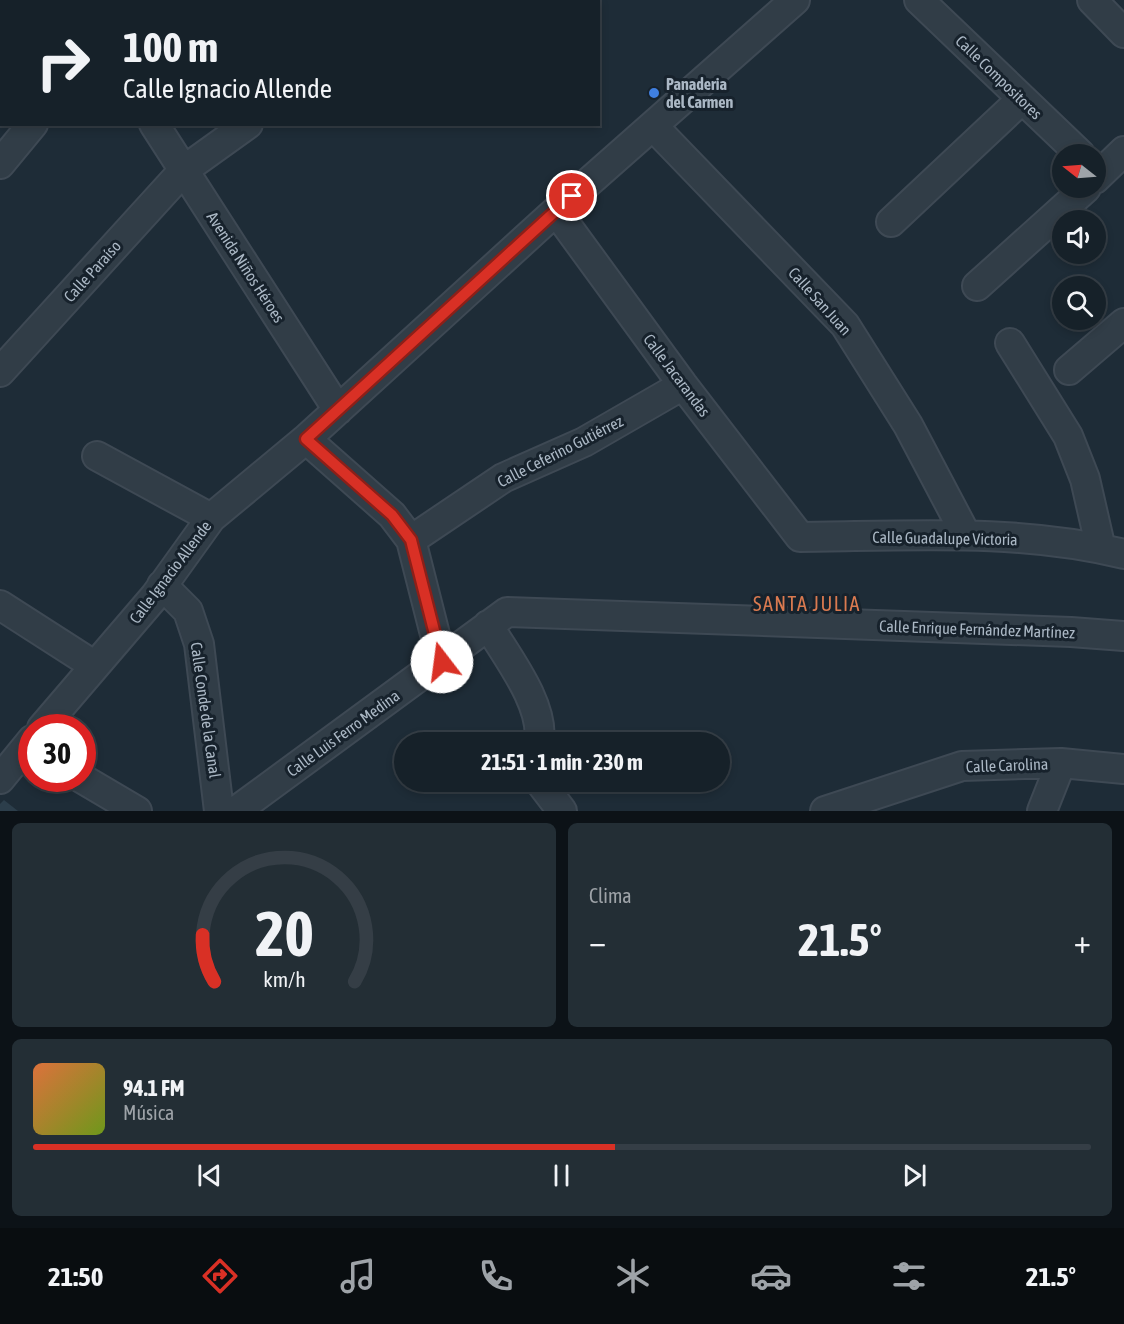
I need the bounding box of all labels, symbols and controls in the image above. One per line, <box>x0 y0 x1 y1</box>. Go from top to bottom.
text: 100 m <box>123 23 218 71</box>
icon: right <box>24 24 102 102</box>
street label: Calle Compositores <box>952 31 1046 124</box>
text: Calle Ignacio Allende <box>123 73 332 104</box>
place label: Panaderia del Carmen <box>666 75 733 111</box>
marker: Panaderia del Carmen <box>647 86 661 100</box>
north arrow <box>1052 144 1106 198</box>
map controls <box>1052 144 1106 330</box>
pin <box>546 170 597 221</box>
icon: arrive <box>555 179 588 212</box>
street label: Avenida Niños Héroes <box>204 208 289 326</box>
button: sound <box>1052 210 1106 264</box>
street label: Calle Paraíso <box>60 237 124 305</box>
street label: Calle San Juan <box>785 264 855 338</box>
button: search <box>1052 276 1106 330</box>
street label: Calle Jacarandas <box>640 330 714 420</box>
street label: Calle Ceferino Gutiérrez <box>494 411 626 490</box>
street label: Calle Ignacio Allende <box>126 517 215 628</box>
street label: Calle Guadalupe Victoria <box>872 528 1018 549</box>
district label: SANTA JULIA <box>753 592 861 615</box>
street label: Calle Enrique Fernández Martínez <box>879 617 1075 642</box>
position arrow <box>410 630 474 694</box>
street label: Calle Conde de la Canal <box>188 641 225 780</box>
street label: Calle Luis Ferro Medina <box>283 686 403 780</box>
speed limit sign: 30 <box>18 714 96 792</box>
text: 21:51 · 1 min · 230 m <box>481 749 643 775</box>
street label: Calle Carolina <box>966 755 1048 775</box>
text: Clima <box>589 884 632 907</box>
text: 20 <box>255 898 313 969</box>
text: 21.5° <box>798 914 882 966</box>
text: − <box>589 922 606 960</box>
text: + <box>1074 922 1091 960</box>
text: km/h <box>263 967 305 992</box>
text: 94.1 FM <box>123 1075 185 1101</box>
text: Música <box>123 1101 174 1124</box>
icon: previous <box>193 1159 226 1192</box>
icon: pause <box>545 1159 578 1192</box>
icon: next <box>898 1159 931 1192</box>
icon: directions <box>199 1255 241 1297</box>
icon: music <box>337 1255 379 1297</box>
icon: phone <box>475 1255 517 1297</box>
icon: climate <box>612 1255 654 1297</box>
icon: car <box>750 1255 792 1297</box>
icon: filters <box>888 1255 930 1297</box>
text: 21:50 <box>48 1261 103 1292</box>
text: 21.5° <box>1026 1261 1076 1292</box>

